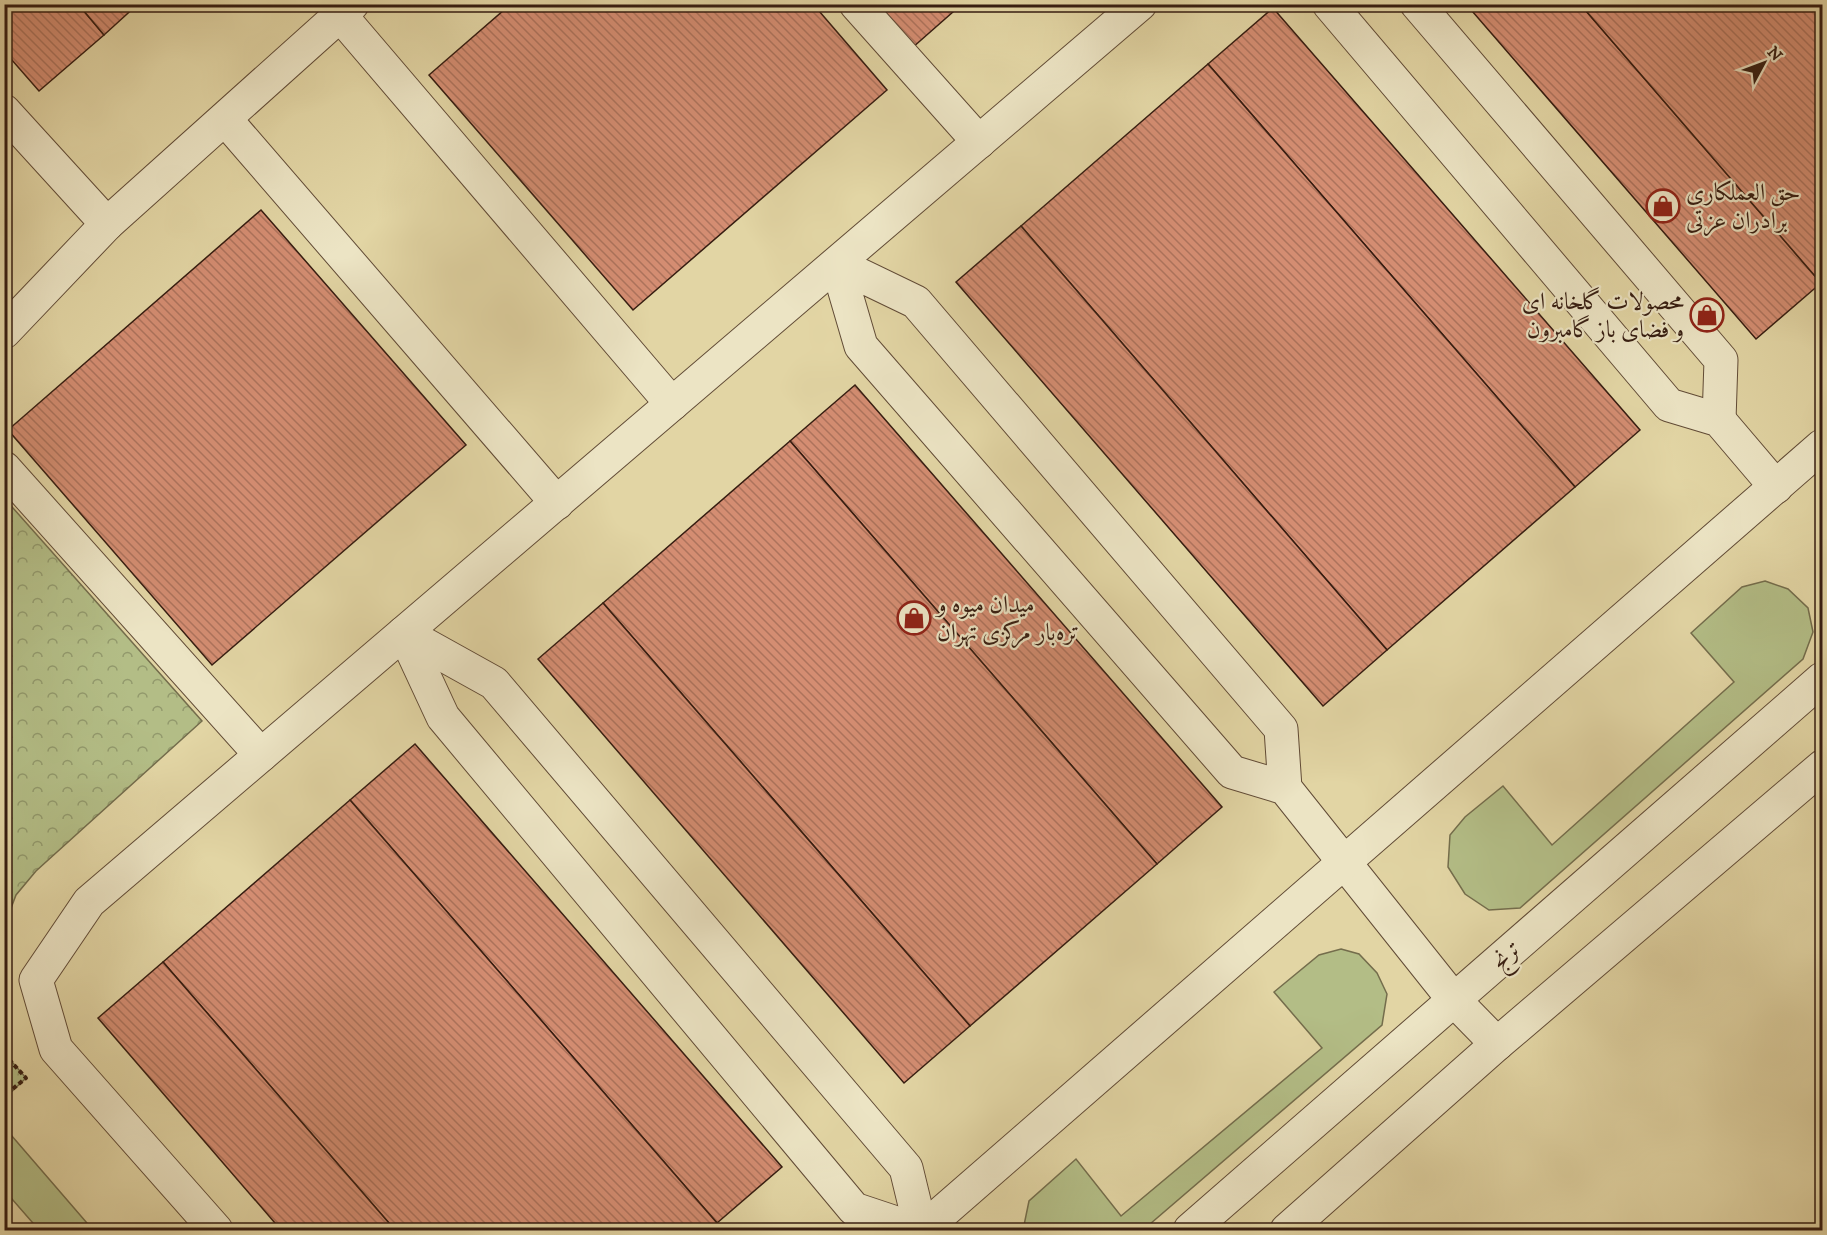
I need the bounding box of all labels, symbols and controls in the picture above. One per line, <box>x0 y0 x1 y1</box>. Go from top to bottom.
north arrow <box>1734 33 1794 93</box>
text: N <box>1763 42 1786 65</box>
place label: حق العملکاری برادران عزتی <box>1686 178 1801 237</box>
shop icon: حق العملکاری برادران عزتی <box>1645 188 1681 224</box>
place label: محصولات گلخانه ای و فضای باز گامبرون <box>1522 286 1684 345</box>
shop icon: محصولات گلخانه ای و فضای باز گامبرون <box>1689 297 1725 333</box>
place label: میدان میوه و تره‌بار مرکزی تهران <box>934 590 1079 649</box>
shop icon: میدان میوه و تره‌بار مرکزی تهران <box>896 600 932 636</box>
street label: ترنج <box>1485 935 1531 980</box>

